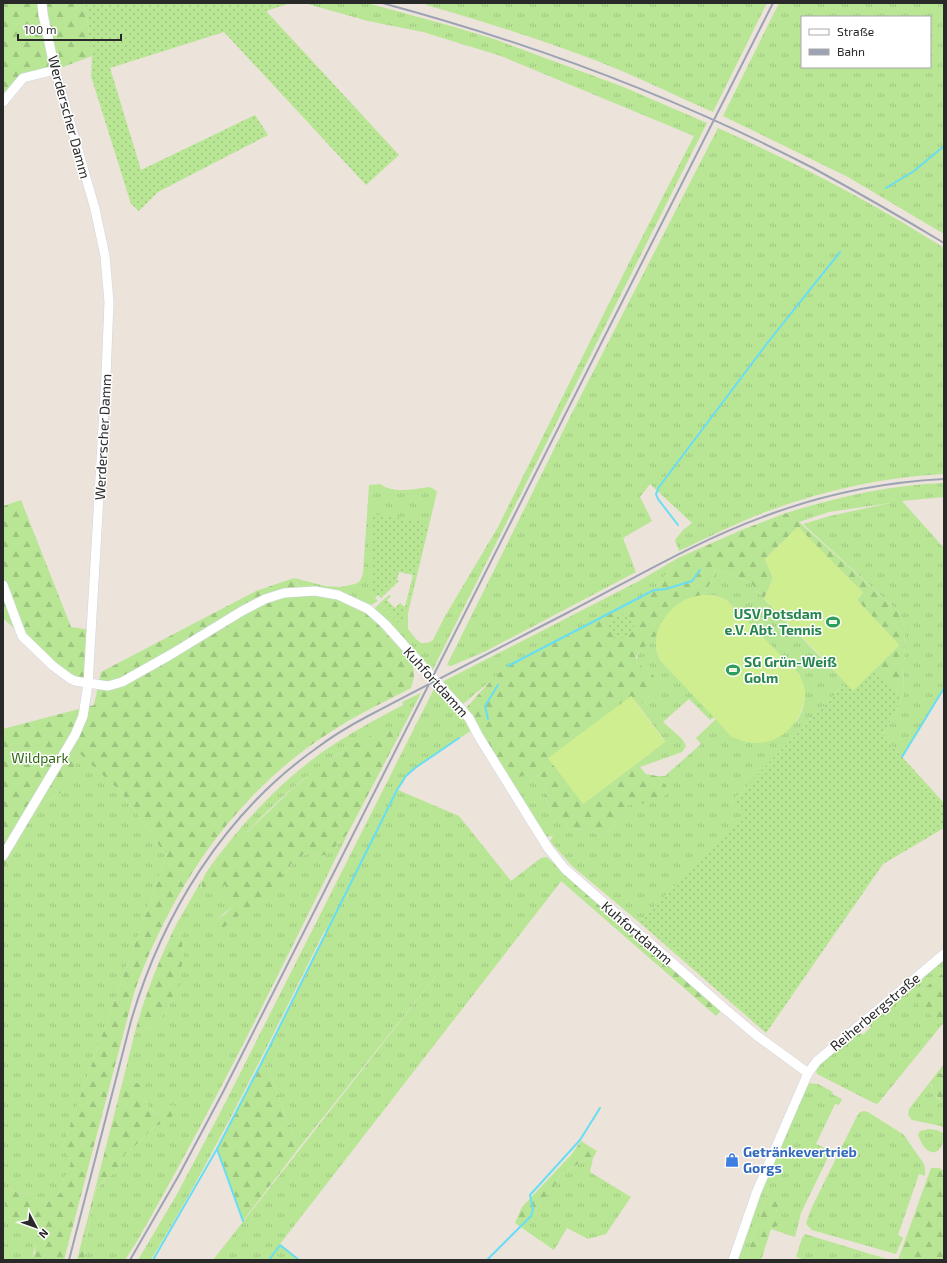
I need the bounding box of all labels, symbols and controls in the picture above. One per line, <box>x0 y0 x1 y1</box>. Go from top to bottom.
scale bar <box>18 16 121 42</box>
legend <box>801 16 931 68</box>
text: 100 m <box>24 22 56 36</box>
text: Straße <box>837 24 874 38</box>
text: Bahn <box>837 44 865 58</box>
street label: Werderscher Damm <box>45 53 94 180</box>
street label: Werderscher Damm <box>91 373 114 501</box>
place label: USV Potsdam e.V. Abt. Tennis <box>724 605 822 638</box>
sports icon: USV Potsdam e.V. Abt. Tennis <box>825 614 841 630</box>
street label: Kuhfortdamm <box>400 643 472 720</box>
place label: SG Grün-Weiß Golm <box>744 653 837 686</box>
sports icon: SG Grün-Weiß Golm <box>725 662 741 678</box>
park label: Wildpark <box>11 749 69 766</box>
street label: Kuhfortdamm <box>598 897 676 968</box>
street label: Reiherbergstraße <box>826 969 923 1054</box>
place label: Getränkevertrieb Gorgs <box>743 1143 857 1176</box>
shop icon: Getränkevertrieb Gorgs <box>724 1152 740 1168</box>
north arrow <box>16 1207 56 1247</box>
text: N <box>36 1227 51 1241</box>

